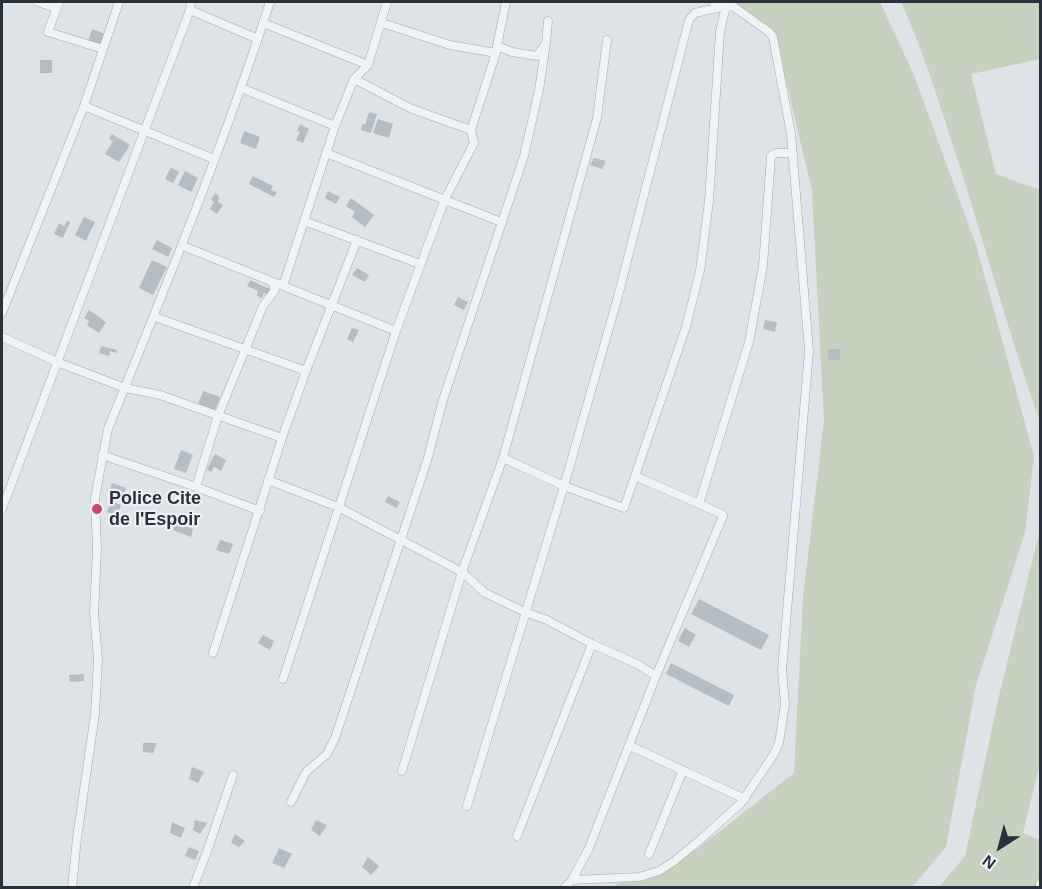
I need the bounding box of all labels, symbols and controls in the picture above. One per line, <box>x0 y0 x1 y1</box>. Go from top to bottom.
place label: Police Cite de l'Espoir <box>109 488 201 530</box>
marker: Police Cite de l'Espoir <box>90 502 104 516</box>
north arrow <box>970 817 1030 877</box>
text: N <box>979 852 999 872</box>

